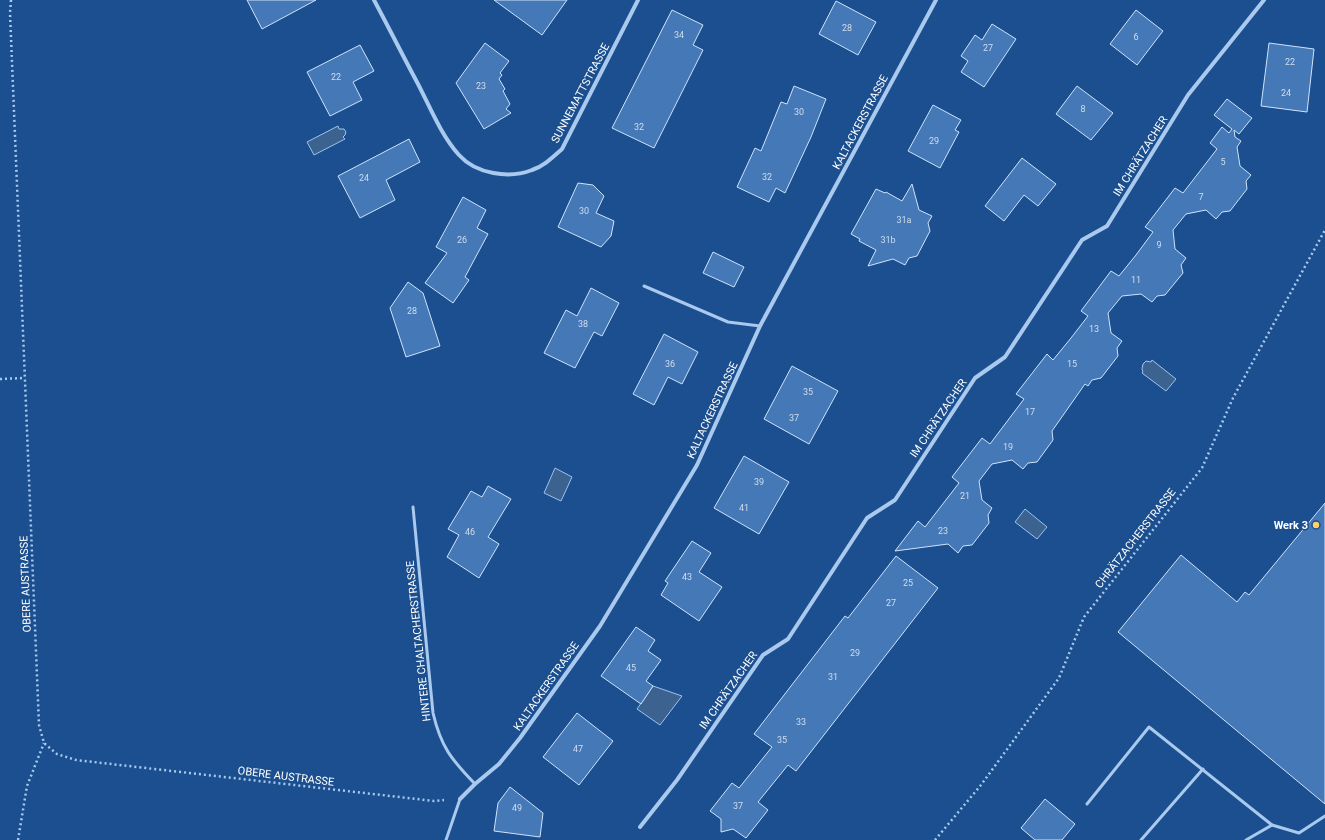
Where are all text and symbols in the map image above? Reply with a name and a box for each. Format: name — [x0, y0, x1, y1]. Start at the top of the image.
house number: 28 — [842, 23, 852, 33]
house number: 34 — [674, 30, 684, 40]
house number: 6 — [1133, 32, 1139, 42]
street label: SUNNEMATTSTRASSE — [549, 41, 612, 145]
house number: 27 — [983, 43, 993, 53]
house number: 22 — [1285, 57, 1295, 67]
house number: 22 — [331, 72, 341, 82]
street label: KALTACKERSTRASSE — [830, 73, 891, 172]
house number: 23 — [476, 81, 486, 91]
house number: 24 — [1281, 88, 1291, 98]
house number: 8 — [1080, 104, 1086, 114]
house number: 30 — [794, 107, 804, 117]
street label: IM CHRÄTZACHER — [1111, 114, 1170, 199]
house number: 32 — [634, 122, 644, 132]
house number: 29 — [929, 136, 939, 146]
house number: 5 — [1220, 157, 1226, 167]
house number: 32 — [762, 172, 772, 182]
house number: 24 — [359, 173, 369, 183]
house number: 7 — [1198, 192, 1204, 202]
house number: 30 — [579, 206, 589, 216]
house number: 31a — [896, 215, 912, 225]
house number: 26 — [457, 235, 467, 245]
house number: 31b — [880, 235, 896, 245]
house number: 9 — [1156, 240, 1162, 250]
house number: 11 — [1131, 275, 1141, 285]
house number: 28 — [407, 306, 417, 316]
house number: 38 — [578, 319, 588, 329]
house number: 13 — [1089, 324, 1099, 334]
house number: 36 — [665, 359, 675, 369]
house number: 15 — [1067, 359, 1077, 369]
street label: KALTACKERSTRASSE — [684, 360, 741, 461]
street label: IM CHRÄTZACHER — [907, 376, 970, 460]
house number: 35 — [803, 387, 813, 397]
house number: 17 — [1025, 407, 1035, 417]
house number: 37 — [789, 413, 799, 423]
house number: 19 — [1003, 442, 1013, 452]
house number: 39 — [754, 477, 764, 487]
street label: CHRÄTZACHERSTRASSE — [1092, 486, 1178, 591]
house number: 21 — [960, 491, 970, 501]
house number: 41 — [739, 503, 749, 513]
place label: Werk 3 — [1274, 519, 1308, 532]
marker: Werk 3 — [1311, 520, 1321, 530]
house number: 23 — [938, 526, 948, 536]
house number: 46 — [465, 527, 475, 537]
street label: OBERE AUSTRASSE — [17, 535, 34, 633]
street label: HINTERE CHALTACHERSTRASSE — [404, 560, 433, 722]
house number: 43 — [682, 572, 692, 582]
house number: 25 — [903, 578, 913, 588]
house number: 27 — [886, 598, 896, 608]
street label: KALTACKERSTRASSE — [511, 639, 582, 733]
house number: 29 — [850, 648, 860, 658]
street label: IM CHRÄTZACHER — [697, 649, 760, 732]
house number: 45 — [626, 663, 636, 673]
house number: 31 — [828, 672, 838, 682]
house number: 33 — [796, 717, 806, 727]
house number: 35 — [777, 735, 787, 745]
house number: 47 — [573, 744, 583, 754]
street label: OBERE AUSTRASSE — [237, 764, 335, 789]
house number: 37 — [733, 801, 743, 811]
house number: 49 — [512, 803, 522, 813]

